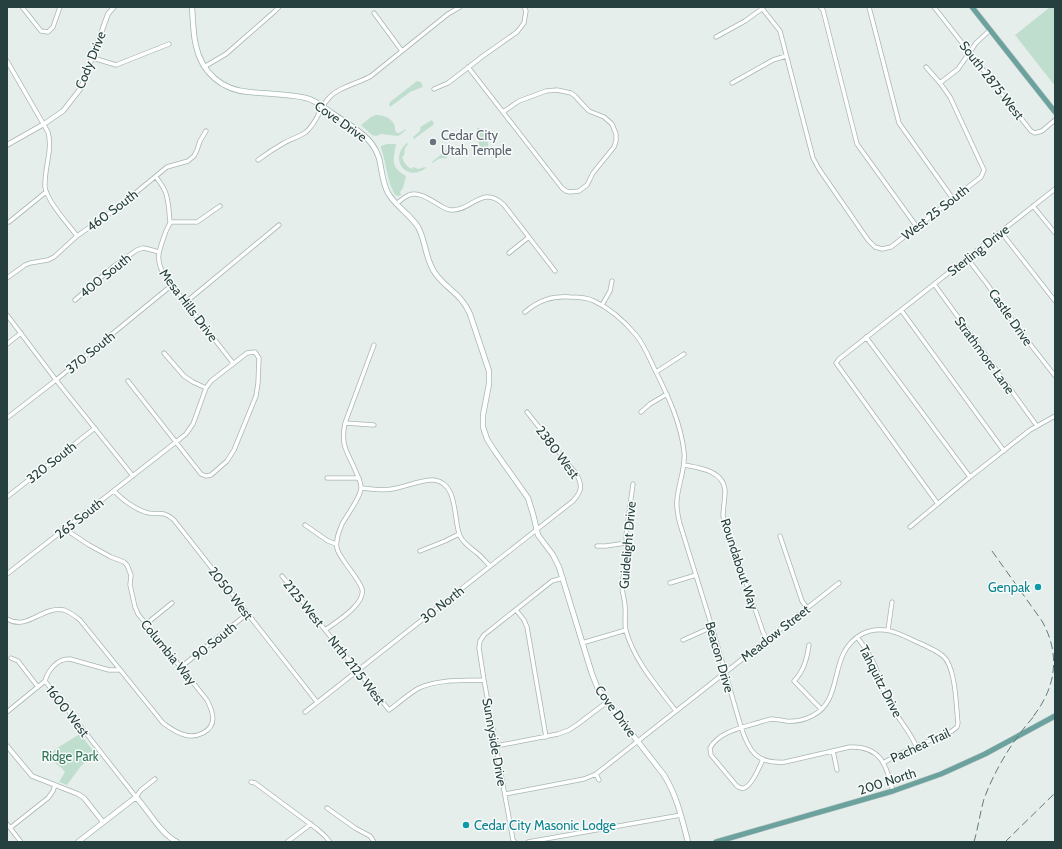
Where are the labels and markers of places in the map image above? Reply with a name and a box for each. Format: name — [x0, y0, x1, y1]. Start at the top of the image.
place label: Cedar City Utah Temple — [441, 127, 512, 158]
marker: Cedar City Utah Temple — [428, 137, 438, 147]
place label: Genpak — [988, 579, 1030, 595]
marker: Genpak — [1033, 582, 1043, 592]
place label: Cedar City Masonic Lodge — [474, 817, 616, 833]
marker: Cedar City Masonic Lodge — [461, 820, 471, 830]

